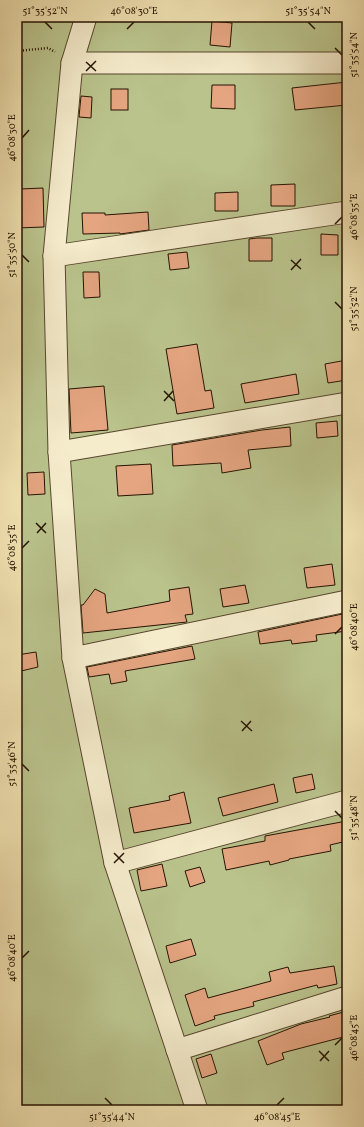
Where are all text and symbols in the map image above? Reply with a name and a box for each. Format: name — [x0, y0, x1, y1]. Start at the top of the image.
text: 51°35'52"N — [22, 4, 68, 18]
text: 46°08'30"E — [110, 4, 158, 18]
text: 51°35'54"N — [285, 4, 331, 18]
text: 51°35'54"N — [347, 32, 361, 78]
text: 46°08'30"E — [5, 114, 19, 162]
text: 46°08'35"E — [347, 194, 361, 240]
text: 51°35'50"N — [5, 232, 19, 278]
text: 51°35'52"N — [347, 286, 361, 332]
text: 46°08'35"E — [5, 525, 19, 571]
text: 46°08'40"E — [347, 603, 361, 651]
text: 51°35'46"N — [5, 741, 19, 787]
text: 51°35'48"N — [347, 795, 361, 841]
text: 46°08'40"E — [5, 934, 19, 982]
text: 46°08'45"E — [347, 1015, 361, 1061]
text: 51°35'44"N — [89, 1110, 136, 1124]
text: 46°08'45"E — [254, 1110, 300, 1124]

